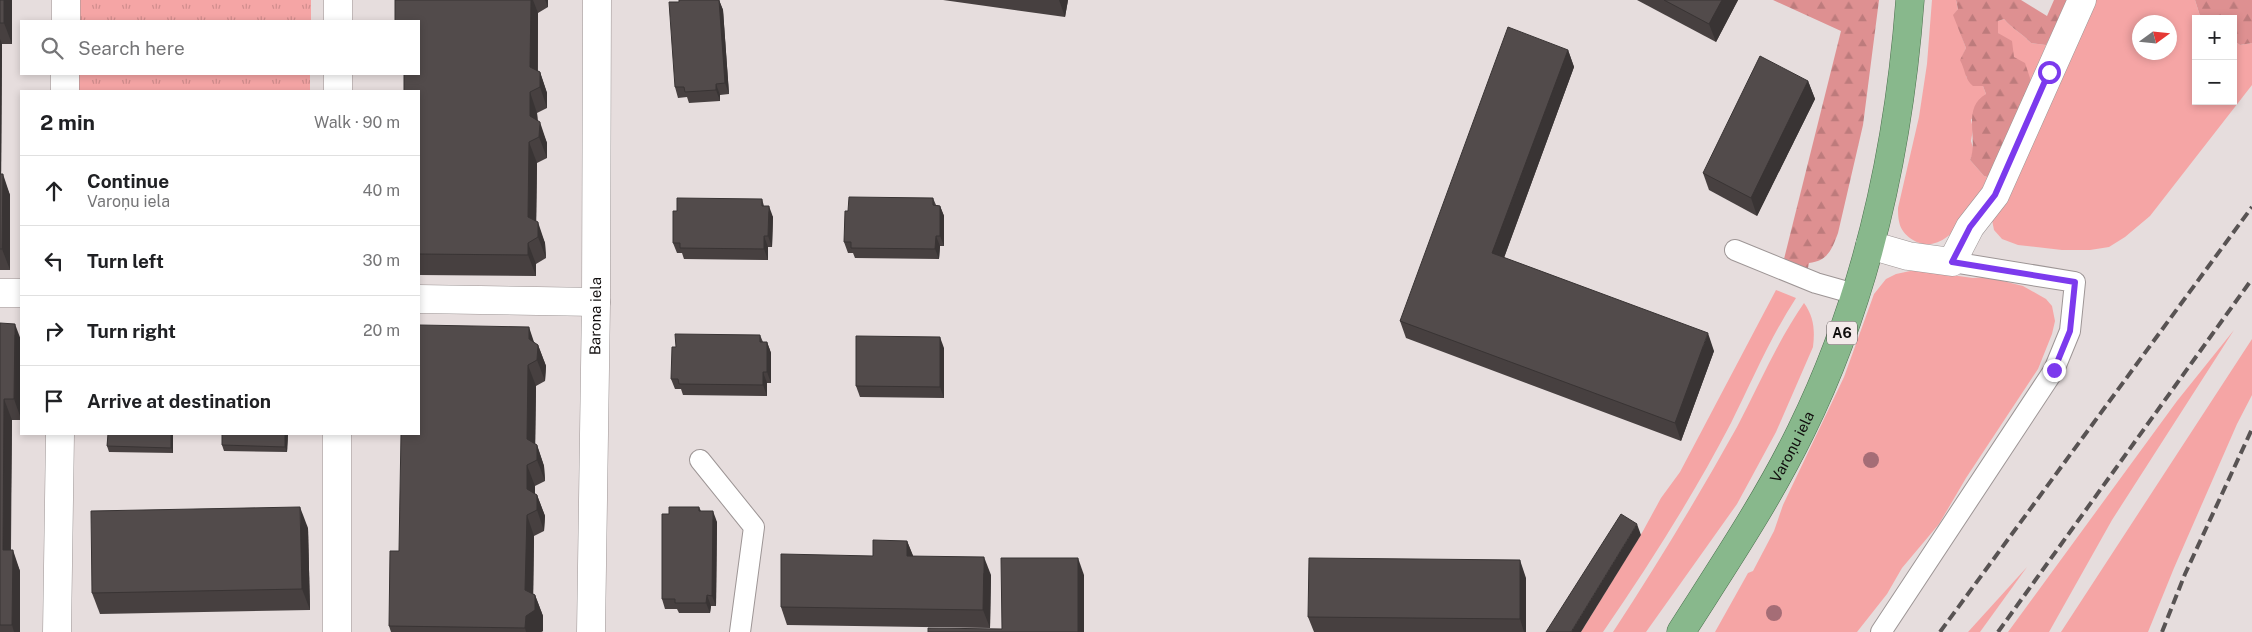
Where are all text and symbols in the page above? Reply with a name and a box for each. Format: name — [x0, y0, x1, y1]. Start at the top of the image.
north arrow — [2132, 15, 2177, 60]
map controls — [2192, 15, 2237, 105]
button: + — [2192, 15, 2237, 60]
search box — [20, 20, 420, 75]
icon: search — [38, 34, 66, 62]
text: Search here — [78, 37, 185, 59]
button: − — [2192, 60, 2237, 105]
route start — [2038, 61, 2061, 84]
text: 2 min — [40, 110, 95, 135]
text: Walk · 90 m — [314, 113, 400, 132]
text: Continue — [87, 170, 169, 192]
icon: ahead — [40, 177, 68, 205]
text: 40 m — [362, 181, 400, 200]
text: Varoņu iela — [87, 192, 170, 211]
icon: left — [40, 247, 68, 275]
text: Turn left — [87, 250, 164, 272]
text: 30 m — [363, 251, 400, 270]
street label: Barona iela — [586, 277, 604, 355]
icon: right — [40, 317, 68, 345]
text: Turn right — [87, 320, 176, 342]
text: 20 m — [363, 321, 400, 340]
road number: A6 — [1827, 322, 1857, 344]
route end — [2043, 359, 2066, 382]
icon: arrive — [40, 387, 68, 415]
text: Arrive at destination — [87, 390, 271, 412]
street label: Varoņu iela — [1767, 408, 1817, 486]

